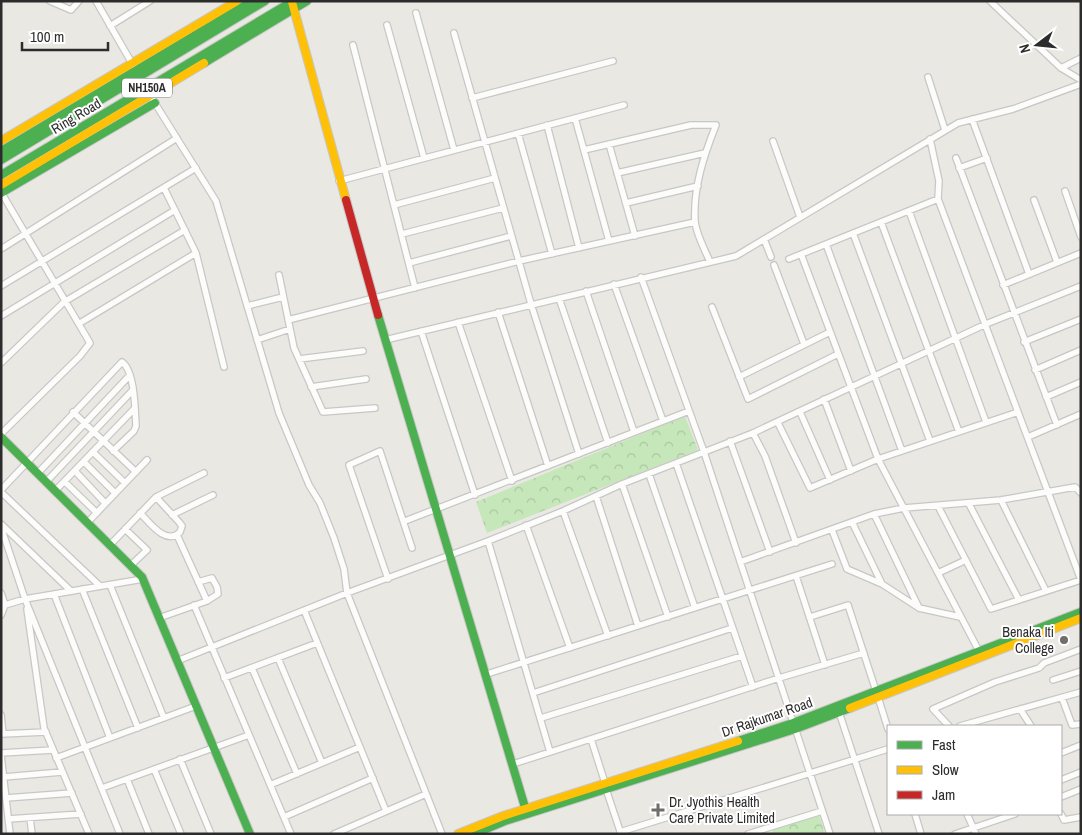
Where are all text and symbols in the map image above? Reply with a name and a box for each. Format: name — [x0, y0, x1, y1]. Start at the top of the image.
scale bar — [22, 20, 109, 52]
north arrow — [1012, 20, 1062, 70]
text: 100 m — [30, 26, 64, 47]
text: N — [1015, 42, 1034, 55]
road number: NH150A — [122, 78, 172, 98]
street label: Ring Road — [48, 94, 104, 138]
place label: Benaka Iti College — [1002, 623, 1054, 657]
marker: Benaka Iti College — [1058, 634, 1070, 646]
street label: Dr Rajkumar Road — [719, 693, 815, 741]
legend — [887, 725, 1062, 815]
text: Fast — [932, 734, 956, 755]
text: Slow — [932, 759, 959, 780]
text: Jam — [932, 784, 955, 805]
place label: Dr. Jyothis Health Care Private Limited — [669, 793, 775, 827]
marker: Dr. Jyothis Health Care Private Limited — [651, 803, 665, 817]

